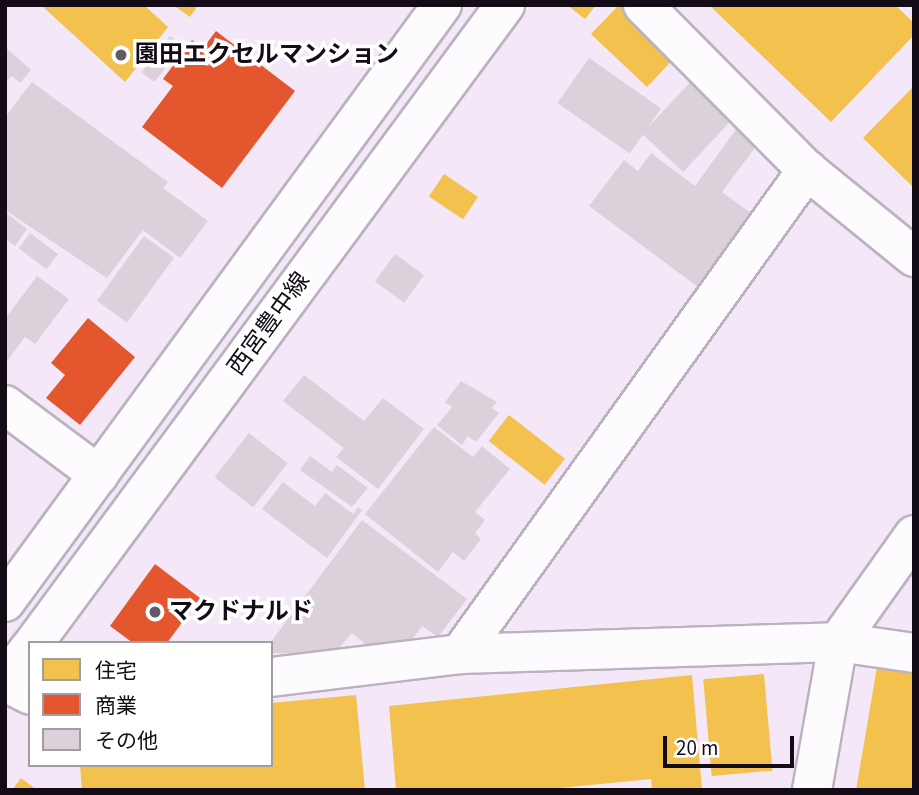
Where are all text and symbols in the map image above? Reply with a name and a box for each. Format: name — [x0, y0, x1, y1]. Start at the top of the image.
place label: 園田エクセルマンション — [135, 41, 399, 69]
marker: 園田エクセルマンション — [113, 47, 129, 63]
street label: 西宮豊中線 — [222, 267, 316, 381]
place label: マクドナルド — [169, 598, 313, 626]
marker: マクドナルド — [147, 604, 163, 620]
legend — [28, 641, 273, 767]
text: 住宅 — [95, 656, 137, 686]
text: 商業 — [95, 691, 137, 721]
scale bar — [667, 722, 798, 766]
text: その他 — [95, 726, 158, 756]
text: 20 m — [676, 733, 718, 763]

